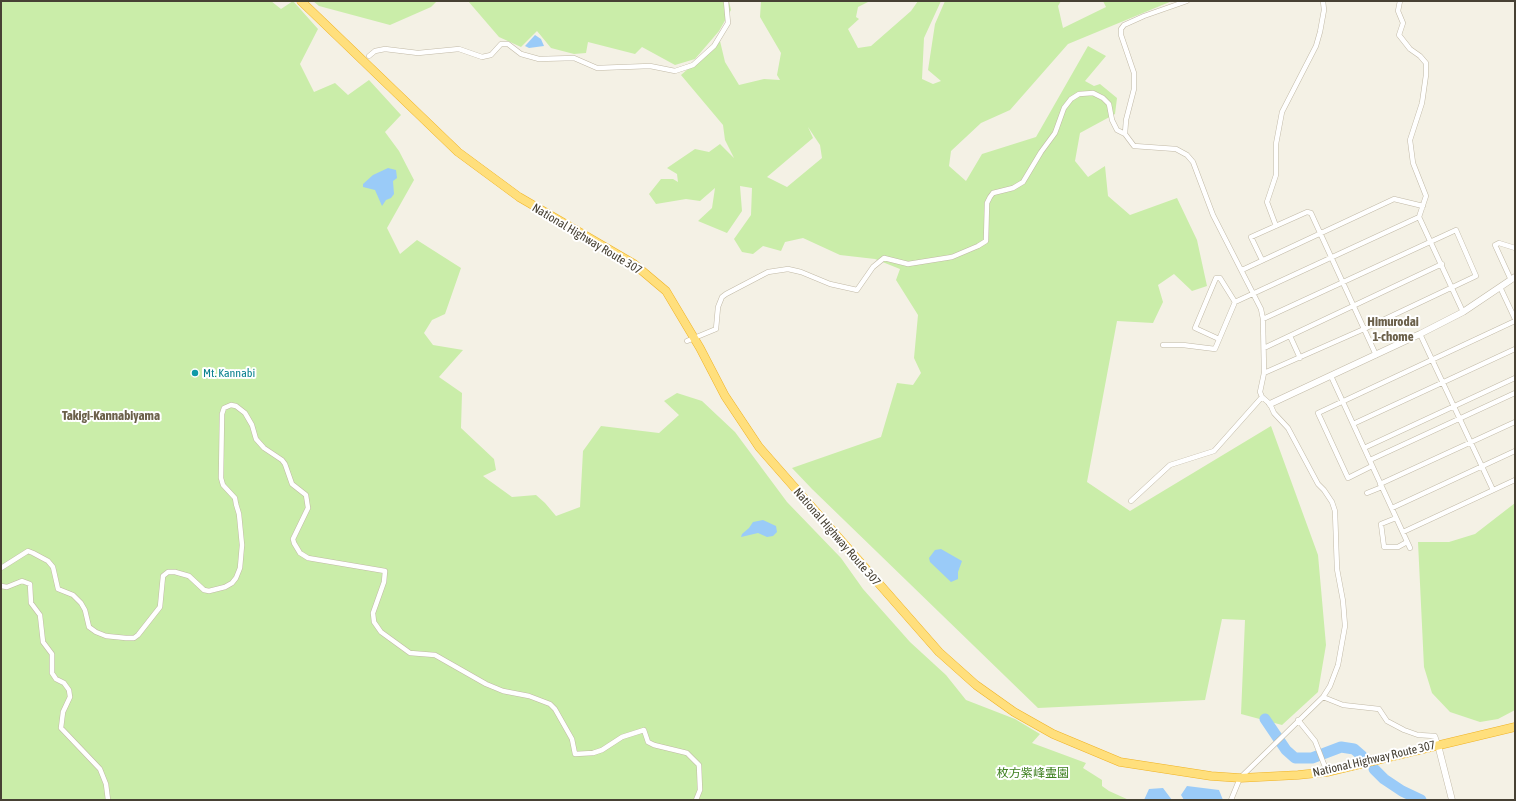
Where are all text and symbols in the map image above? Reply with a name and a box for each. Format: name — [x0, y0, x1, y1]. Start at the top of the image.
street label: National Highway Route 307 — [530, 201, 644, 277]
district label: Himurodai 1-chome — [1367, 314, 1419, 345]
place label: Mt. Kannabi — [203, 366, 255, 380]
marker: Mt. Kannabi — [190, 368, 200, 378]
district label: Takigi-Kannabiyama — [62, 408, 160, 424]
street label: National Highway Route 307 — [790, 485, 884, 589]
street label: National Highway Route 307 — [1311, 738, 1437, 780]
park label: 枚方紫峰霊園 — [997, 766, 1069, 780]

